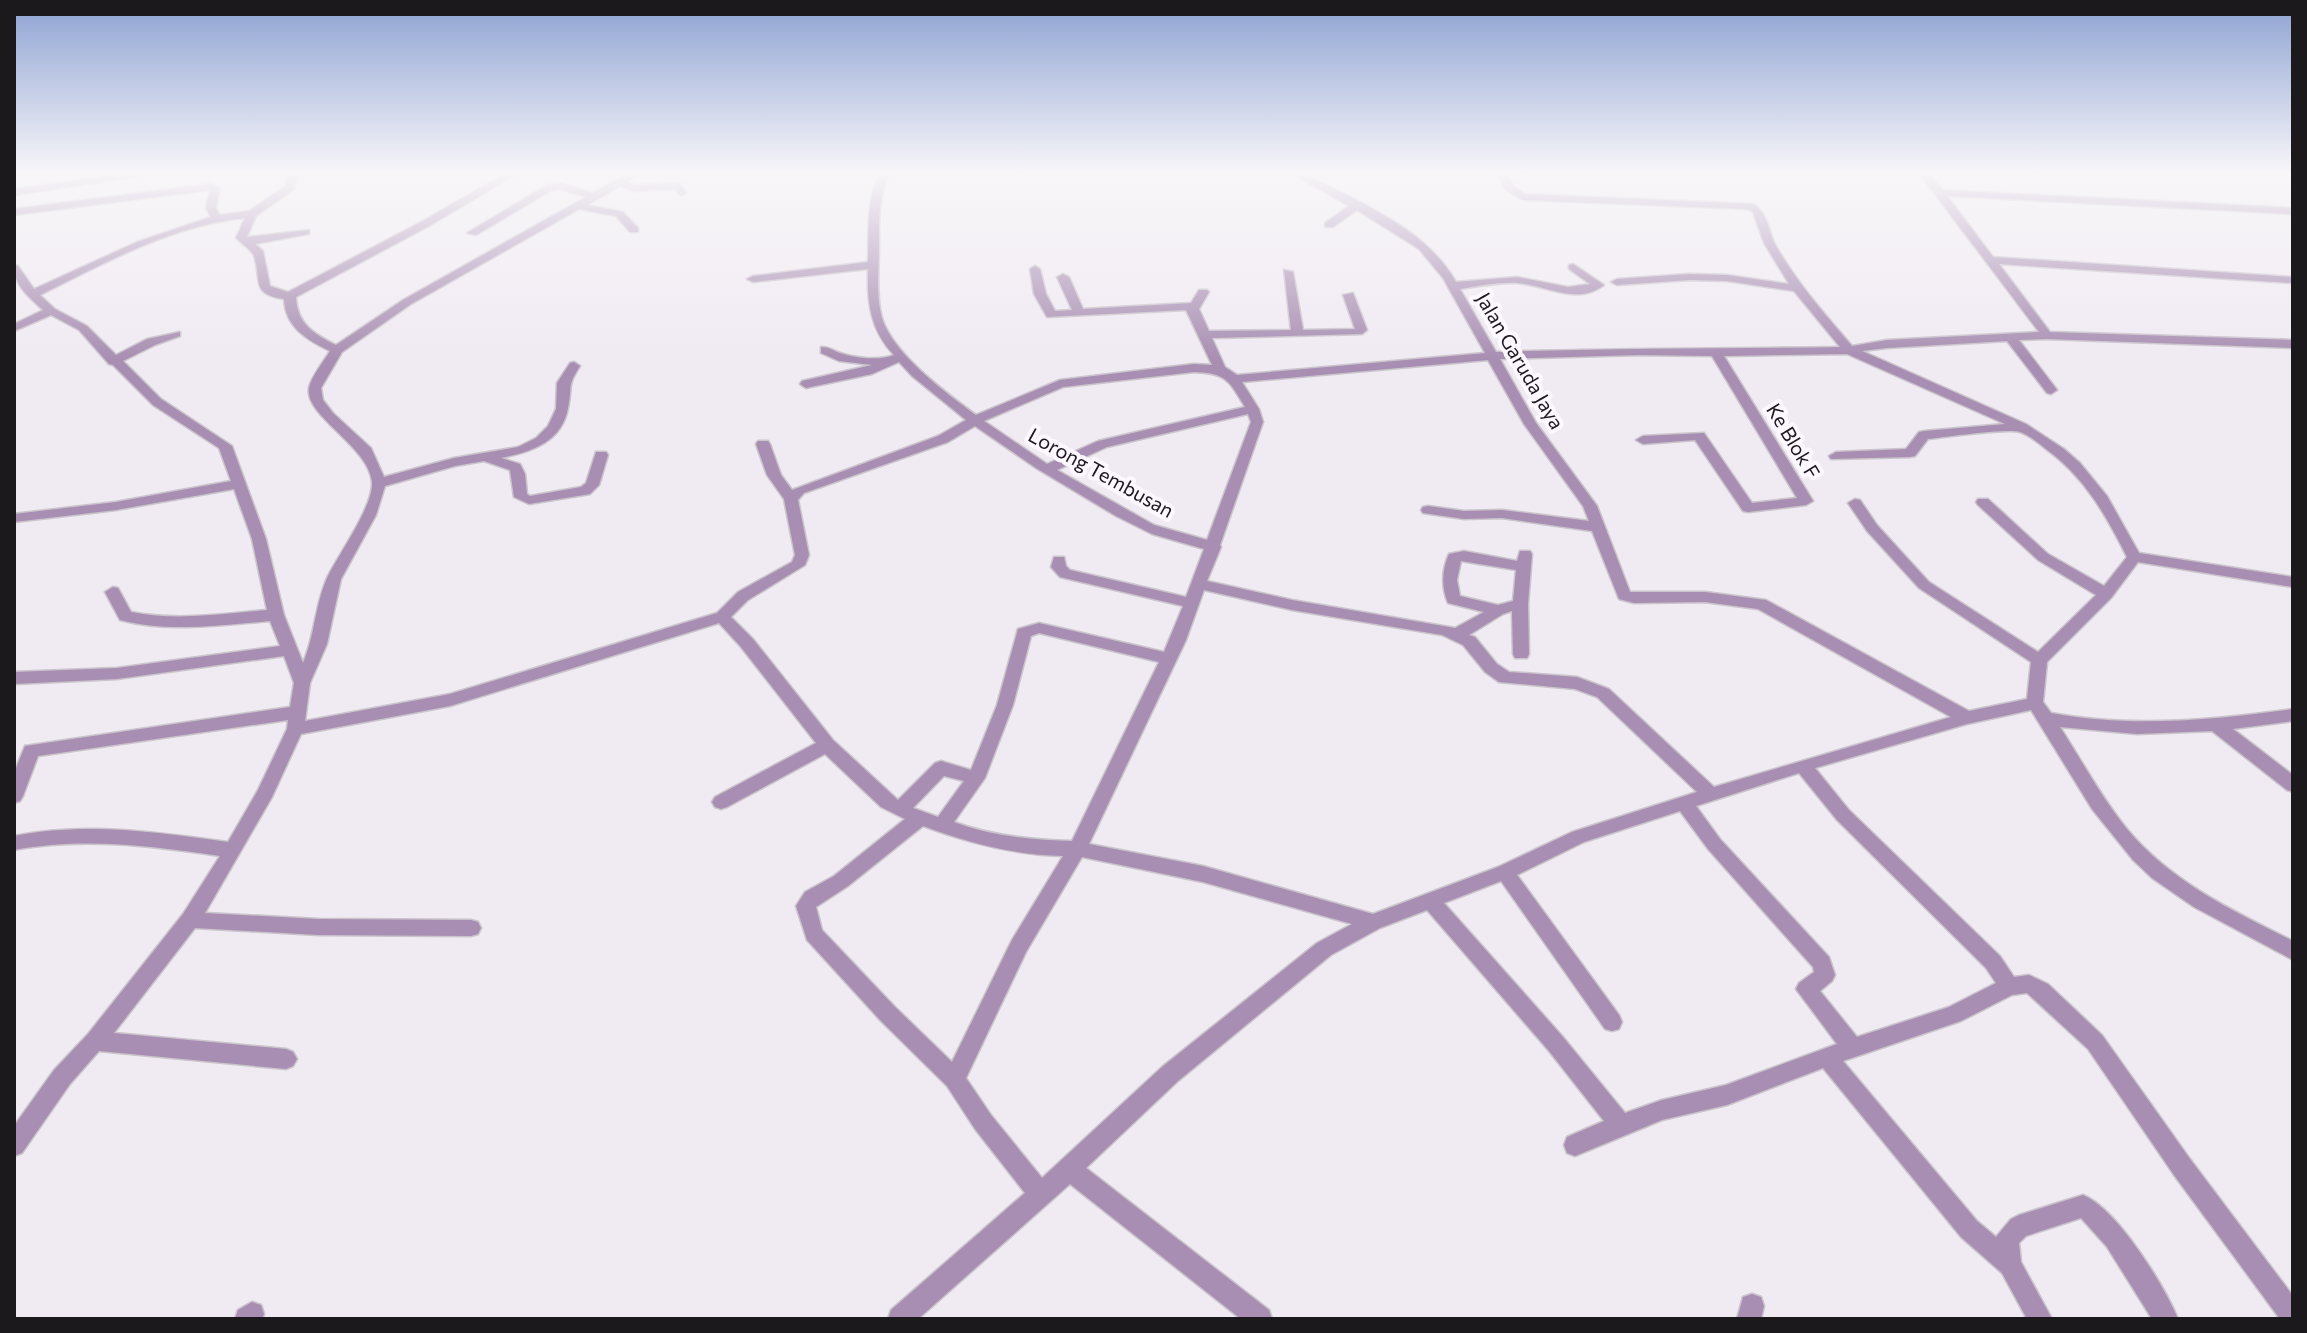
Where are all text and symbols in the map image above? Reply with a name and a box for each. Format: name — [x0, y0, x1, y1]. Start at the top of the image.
street label: Jalan Garuda Jaya — [1472, 288, 1570, 433]
street label: Ke Blok F — [1762, 399, 1826, 482]
street label: Lorong Tembusan — [1025, 422, 1178, 522]

